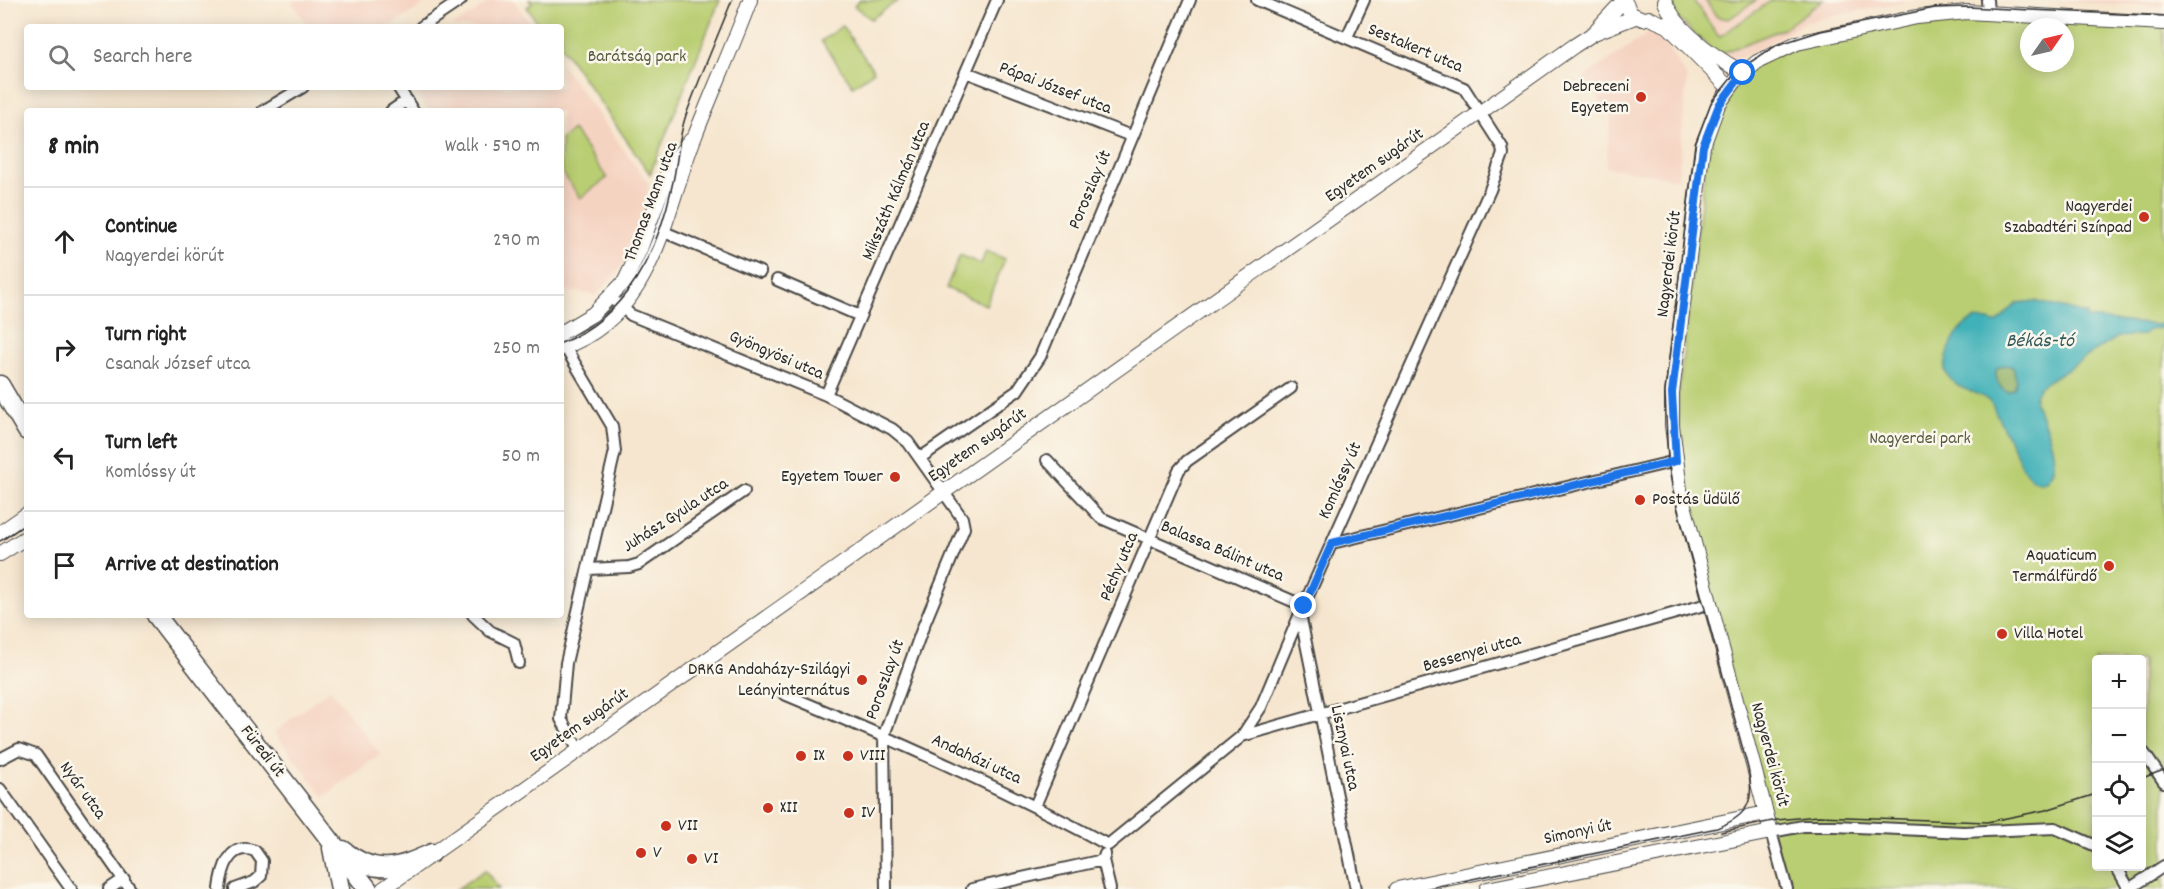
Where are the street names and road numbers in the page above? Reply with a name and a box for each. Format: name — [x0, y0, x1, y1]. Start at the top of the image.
street label: Sestakert utca — [1363, 18, 1467, 81]
street label: Pápai József utca — [995, 56, 1115, 122]
street label: Mikszáth Kálmán utca — [856, 117, 938, 264]
street label: Egyetem sugárút — [1320, 122, 1430, 209]
street label: Thomas Mann utca — [619, 138, 685, 265]
street label: Poroszlay út — [1063, 146, 1119, 233]
street label: Nagyerdei körút — [1651, 209, 1689, 319]
street label: Gyöngyösi utca — [725, 325, 828, 387]
street label: Egyetem sugárút — [923, 402, 1033, 489]
street label: Komlóssy út — [1313, 438, 1369, 524]
street label: Juhász Gyula utca — [618, 472, 734, 559]
street label: Balassa Bálint utca — [1157, 515, 1288, 589]
street label: Péchy utca — [1094, 528, 1146, 605]
street label: Bessenyei utca — [1420, 628, 1524, 680]
street label: Poroszlay út — [860, 636, 912, 724]
street label: Egyetem sugárút — [525, 682, 635, 769]
street label: Nagyerdei körút — [1743, 700, 1795, 810]
street label: Lisznyai utca — [1323, 703, 1365, 794]
street label: Füredi út — [233, 720, 291, 784]
street label: Andaházi utca — [927, 728, 1026, 792]
street label: Nyár utca — [52, 757, 112, 826]
street label: Simonyi út — [1542, 814, 1615, 852]

